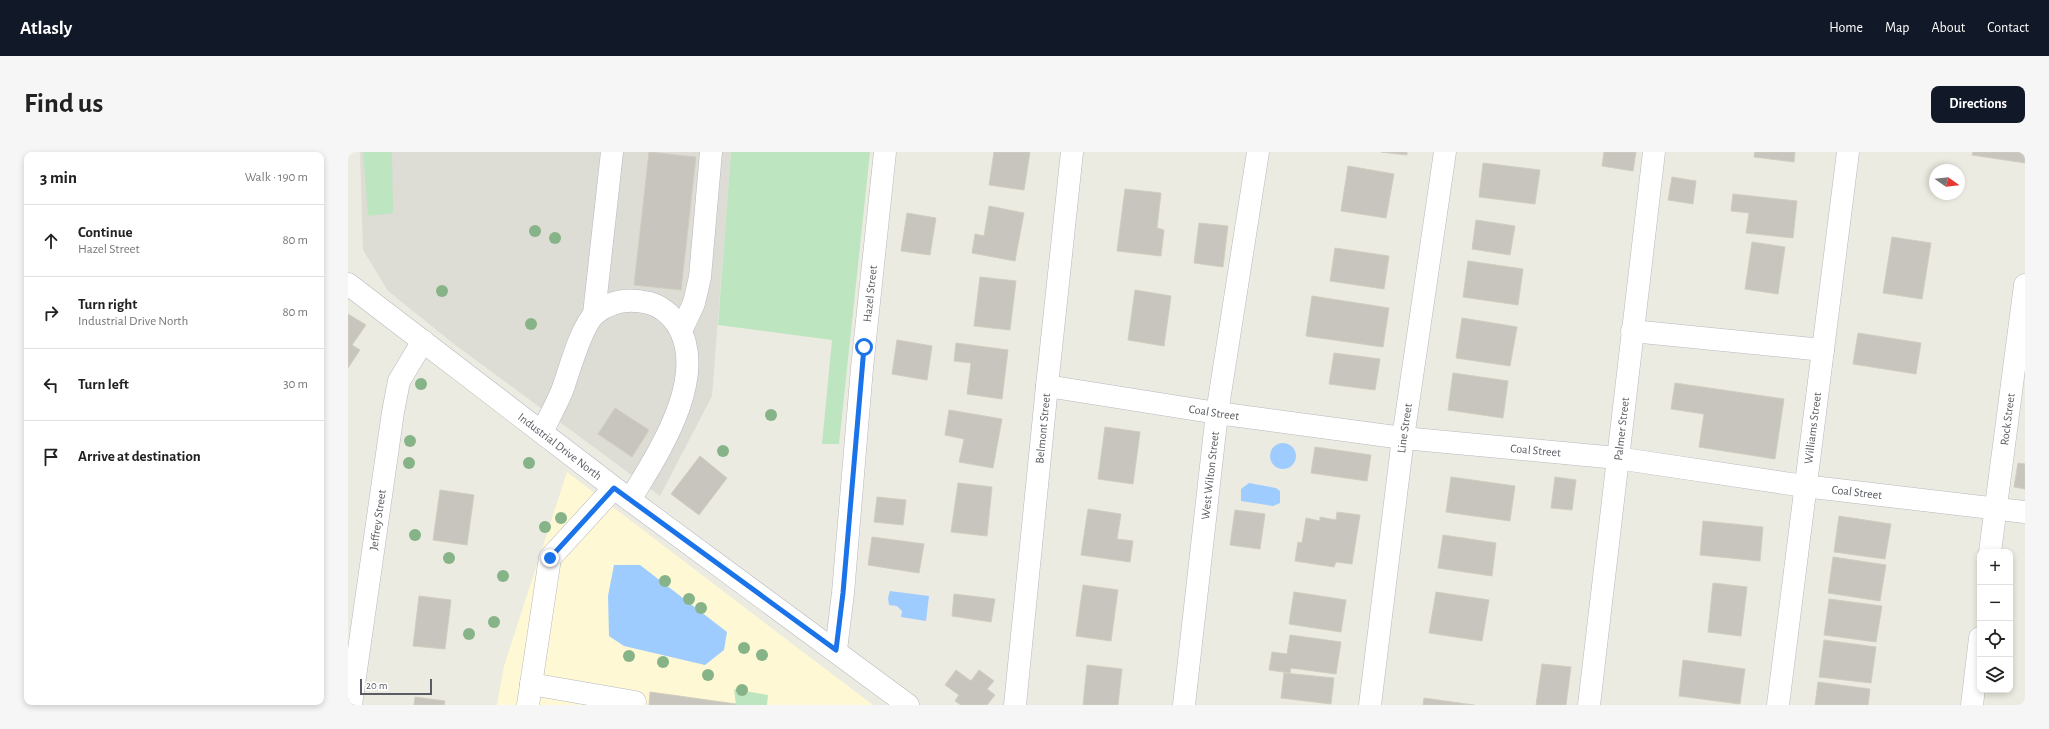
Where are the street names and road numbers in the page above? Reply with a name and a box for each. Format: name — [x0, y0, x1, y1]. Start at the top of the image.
street label: Hazel Street — [861, 264, 879, 323]
street label: Williams Street — [1802, 391, 1823, 465]
street label: Rock Street — [1998, 392, 2017, 446]
street label: Belmont Street — [1033, 393, 1052, 464]
street label: Palmer Street — [1612, 396, 1631, 461]
street label: Line Street — [1395, 402, 1414, 454]
street label: Coal Street — [1188, 403, 1240, 422]
street label: Industrial Drive North — [516, 411, 604, 482]
street label: West Wilton Street — [1199, 431, 1221, 520]
street label: Coal Street — [1510, 442, 1562, 459]
street label: Coal Street — [1831, 483, 1883, 501]
street label: Jeffrey Street — [367, 489, 388, 551]

